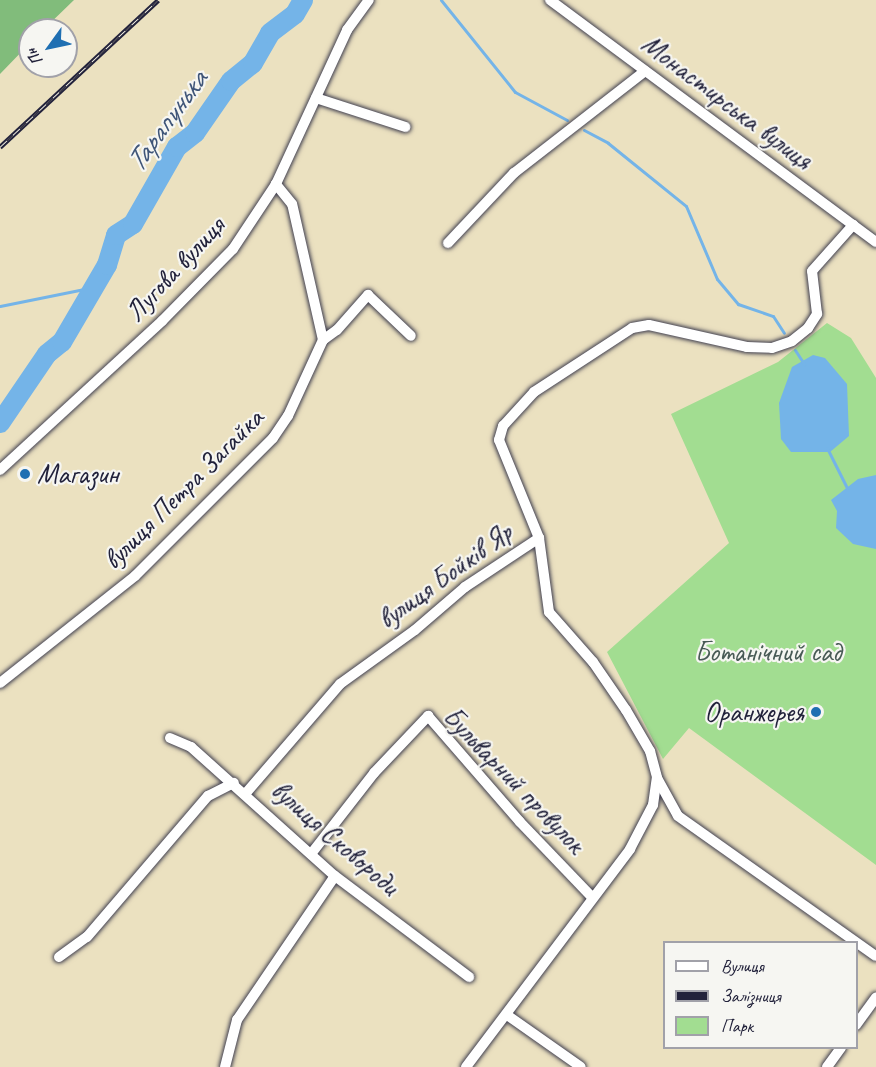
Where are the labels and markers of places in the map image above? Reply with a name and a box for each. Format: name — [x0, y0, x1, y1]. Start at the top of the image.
place label: Магазин — [37, 457, 119, 491]
marker: Магазин — [18, 467, 32, 481]
place label: Оранжерея — [704, 695, 804, 729]
marker: Оранжерея — [809, 705, 823, 719]

